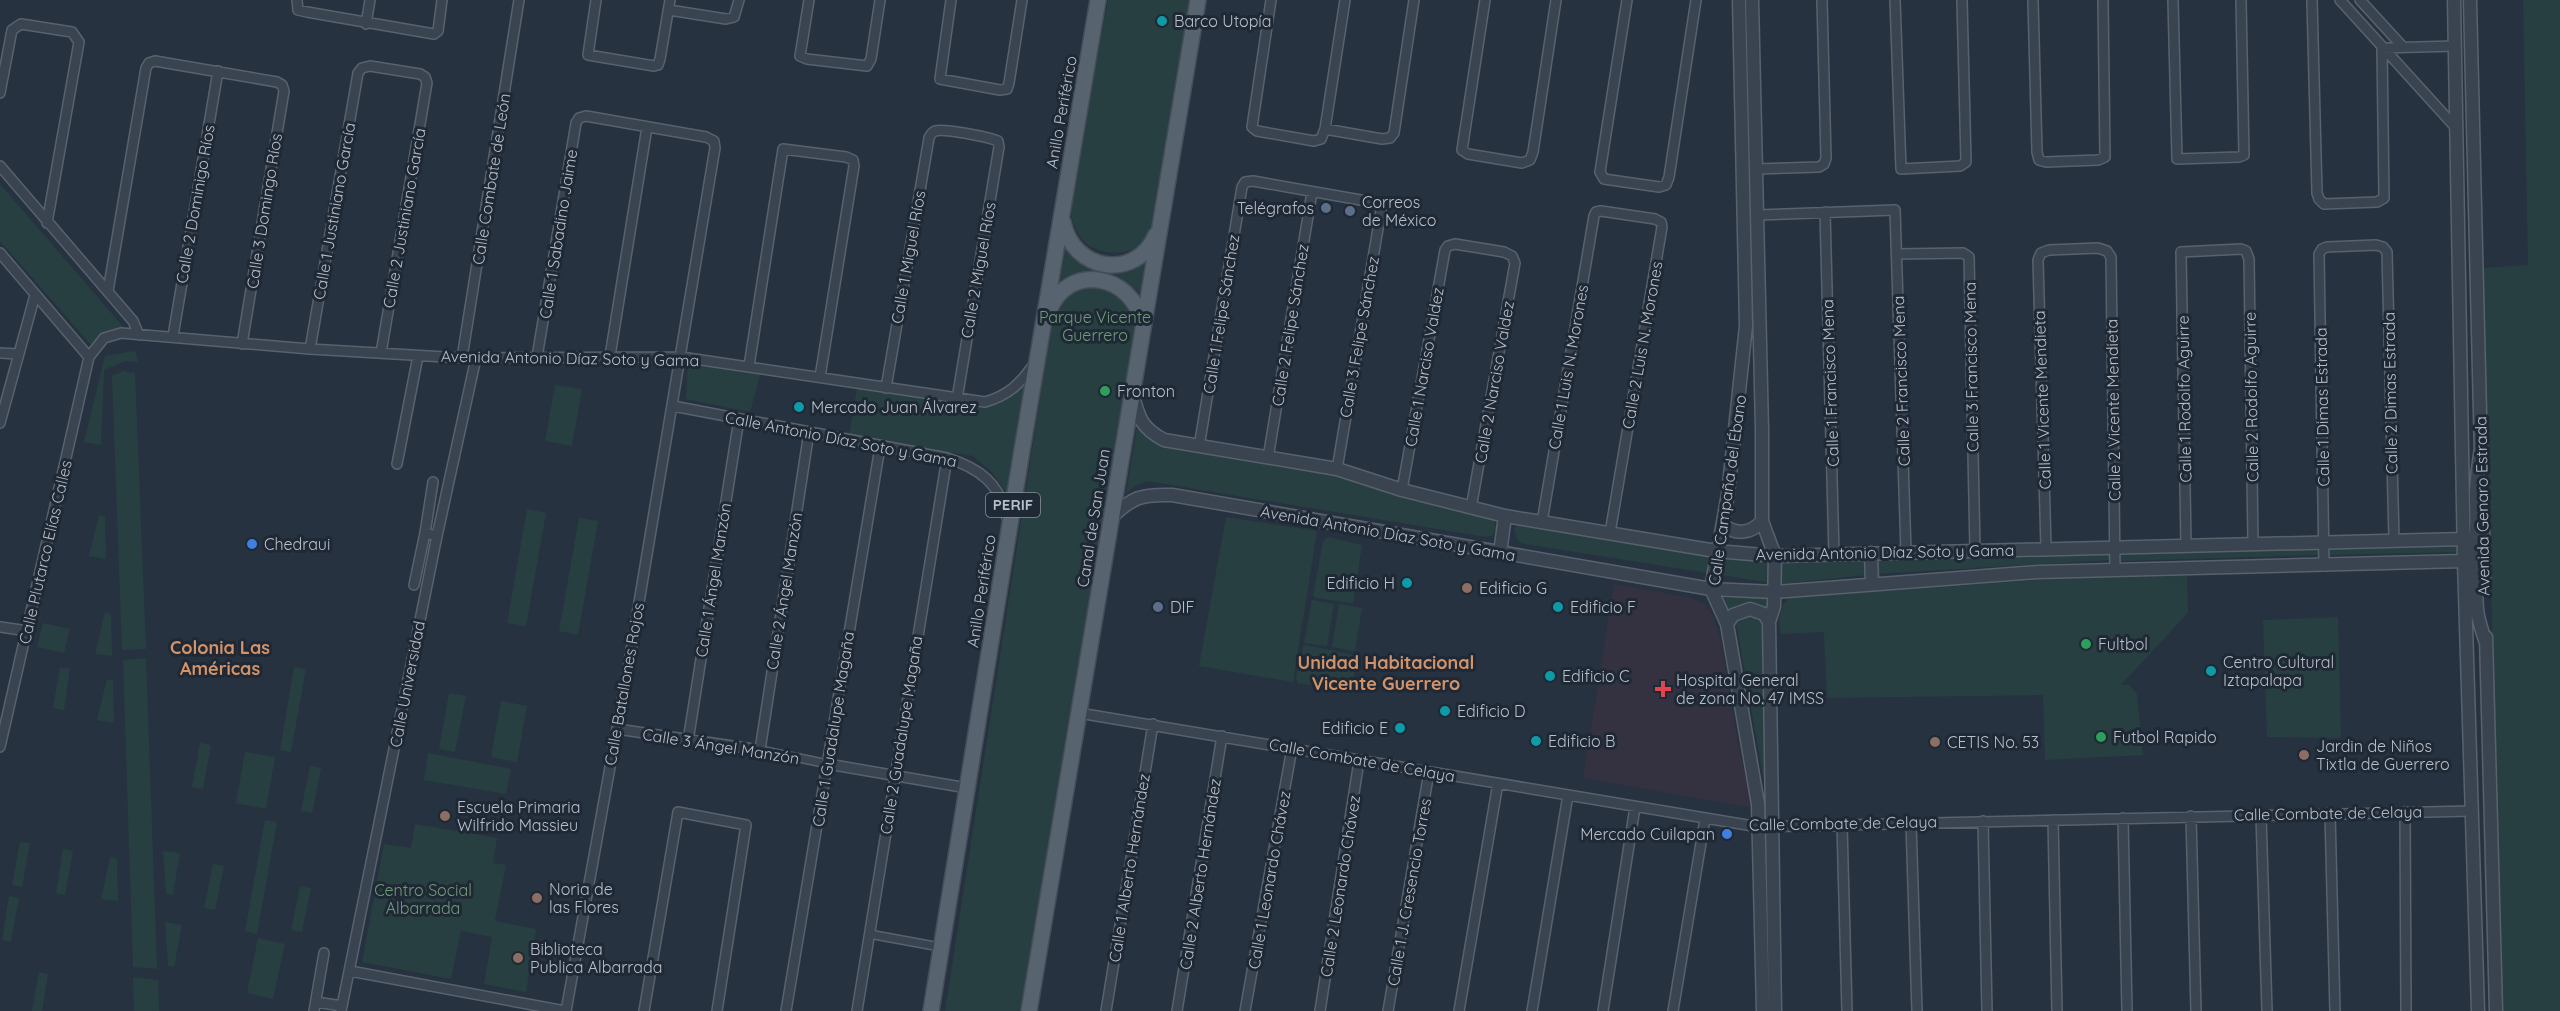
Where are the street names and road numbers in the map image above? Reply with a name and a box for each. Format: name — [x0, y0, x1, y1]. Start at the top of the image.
street label: Anillo Periférico — [1041, 54, 1081, 170]
street label: Calle Combate de León — [468, 92, 514, 266]
street label: Calle 1 Justiniano García — [309, 121, 359, 301]
street label: Calle 2 Dominigo Ríos — [171, 123, 219, 285]
street label: Calle 2 Justiniano García — [378, 126, 430, 310]
street label: Calle 3 Domingo Ríos — [242, 132, 286, 290]
street label: Calle 1 Sabadino Jaime — [535, 148, 581, 320]
street label: Calle 1 Miguel Ríos — [886, 189, 930, 325]
street label: Calle 2 Miguel Ríos — [956, 200, 1000, 340]
street label: Calle 1 Felipe Sánchez — [1199, 233, 1243, 395]
street label: Calle 2 Felipe Sánchez — [1267, 242, 1313, 408]
street label: Calle 3 Felipe Sánchez — [1335, 255, 1383, 419]
street label: Calle 2 Luis N. Morones — [1617, 260, 1667, 430]
street label: Calle 3 Francisco Mena — [1960, 282, 1982, 452]
street label: Calle 1 Luis N. Morones — [1544, 283, 1592, 451]
street label: Calle 1 Narciso Valdez — [1400, 286, 1448, 448]
street label: Calle 2 Francisco Mena — [1888, 295, 1914, 467]
street label: Calle 2 Narciso Valdez — [1470, 299, 1518, 465]
street label: Calle 1 Francisco Mena — [1817, 299, 1843, 467]
street label: Calle 1 Vicente Mendieta — [2029, 310, 2055, 490]
street label: Calle 2 Rodolfo Aguirre — [2240, 312, 2262, 482]
street label: Calle 2 Dimas Estrada — [2379, 312, 2401, 474]
street label: Calle 1 Rodolfo Aguirre — [2173, 315, 2195, 483]
street label: Calle 2 Vicente Mendieta — [2101, 319, 2125, 501]
street label: Calle 1 Dimas Estrada — [2311, 327, 2333, 487]
street label: Avenida Antonio Díaz Soto y Gama — [441, 346, 699, 370]
street label: Calle Campaña del Ébano — [1704, 393, 1750, 587]
street label: Calle Antonio Díaz Soto y Gama — [723, 407, 959, 471]
street label: Avenida Genaro Estrada — [2470, 416, 2494, 596]
street label: Canal de San Juan — [1072, 447, 1114, 589]
street label: Calle Plutarco Elías Calles — [14, 458, 76, 646]
road number: PERIF — [986, 493, 1040, 517]
street label: Calle 1 Ángel Manzón — [691, 501, 735, 659]
street label: Avenida Antonio Díaz Soto y Gama — [1259, 501, 1517, 565]
street label: Calle 2 Ángel Manzón — [762, 511, 806, 671]
street label: Anillo Periférico — [962, 533, 1000, 649]
street label: Avenida Antonio Díaz Soto y Gama — [1756, 540, 2014, 564]
street label: Calle Batallones Rojos — [600, 601, 648, 767]
street label: Calle Universidad — [385, 619, 429, 749]
street label: Calle 1 Guadalupe Magaña — [808, 630, 858, 828]
street label: Calle 2 Guadalupe Magaña — [875, 634, 927, 836]
street label: Calle 3 Ángel Manzón — [641, 724, 801, 768]
street label: Calle Combate de Celaya — [1268, 734, 1456, 786]
street label: Calle 1 Alberto Hernández — [1104, 772, 1154, 964]
street label: Calle 2 Alberto Hernández — [1175, 777, 1225, 971]
street label: Calle 1 Leonardo Chávez — [1243, 789, 1295, 971]
street label: Calle 2 Leonardo Chávez — [1316, 794, 1364, 978]
street label: Calle 1 J. Cresencio Torres — [1383, 797, 1435, 987]
street label: Calle Combate de Celaya — [2234, 801, 2422, 825]
street label: Calle Combate de Celaya — [1749, 811, 1937, 835]

